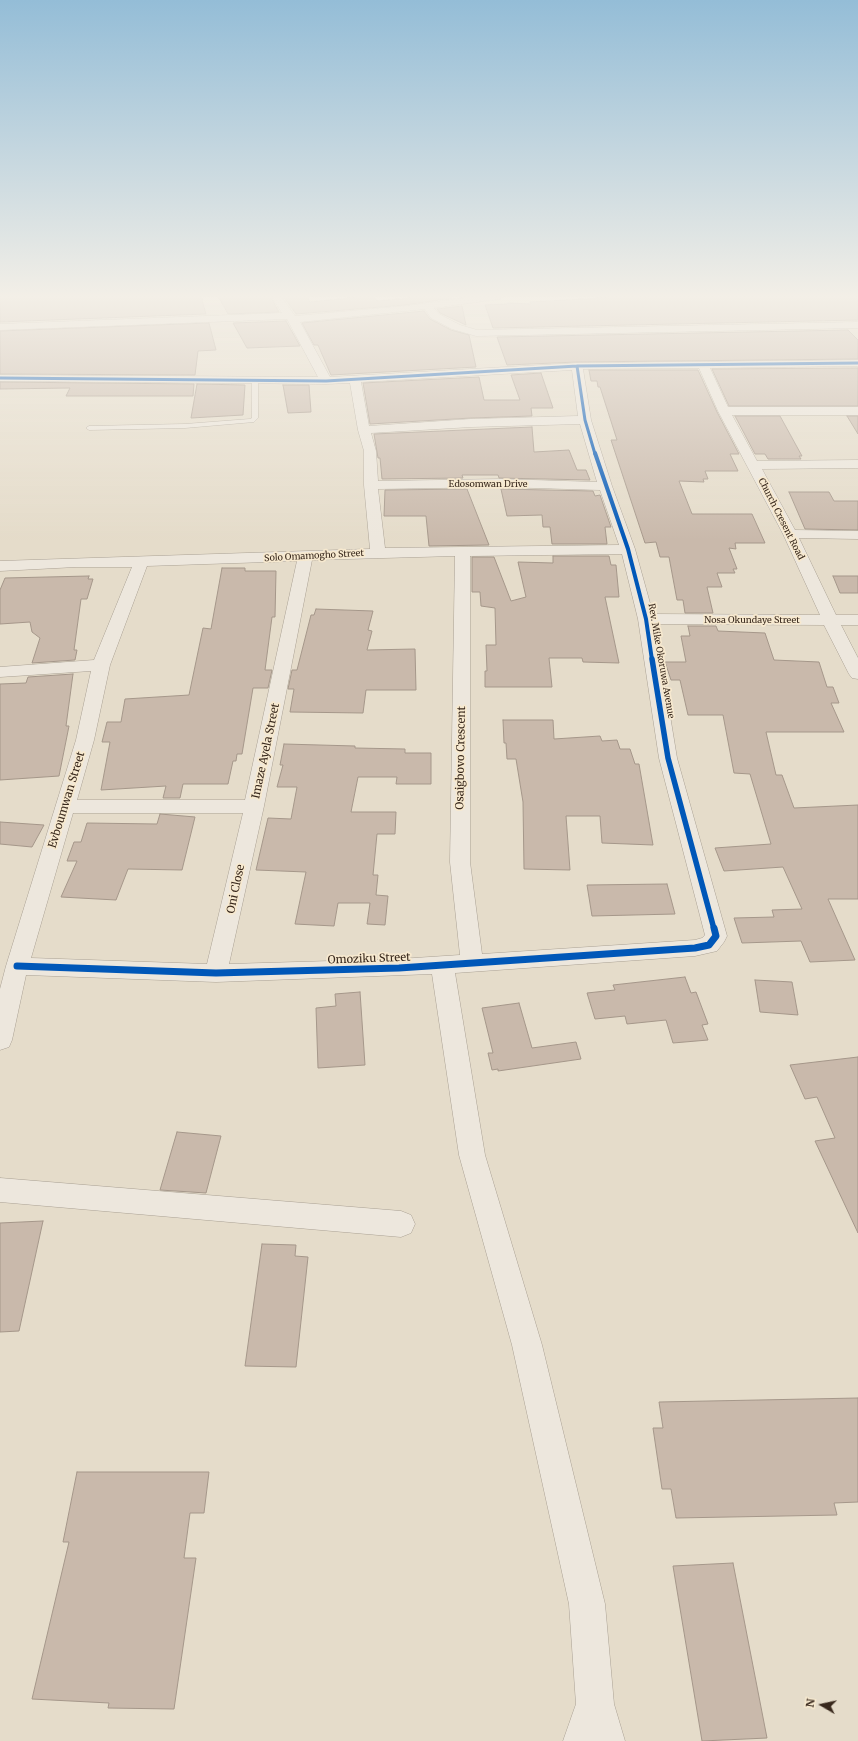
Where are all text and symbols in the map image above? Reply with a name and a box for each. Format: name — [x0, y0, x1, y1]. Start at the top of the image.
street label: Church Cresent Road — [756, 476, 806, 562]
street label: Edosomwan Drive — [449, 479, 527, 489]
street label: Solo Omamogho Street — [264, 548, 364, 564]
street label: Rev. Mike Okoruwa Avenue — [646, 603, 676, 719]
street label: Nosa Okundaye Street — [704, 615, 800, 625]
street label: Imaze Ayela Street — [249, 702, 283, 800]
street label: Osaigbovo Crescent — [453, 706, 469, 810]
street label: Evboumwan Street — [46, 750, 88, 850]
street label: Oni Close — [224, 863, 248, 915]
street label: Omoziku Street — [327, 951, 411, 967]
north arrow — [802, 1685, 842, 1725]
text: N — [803, 1698, 818, 1709]

